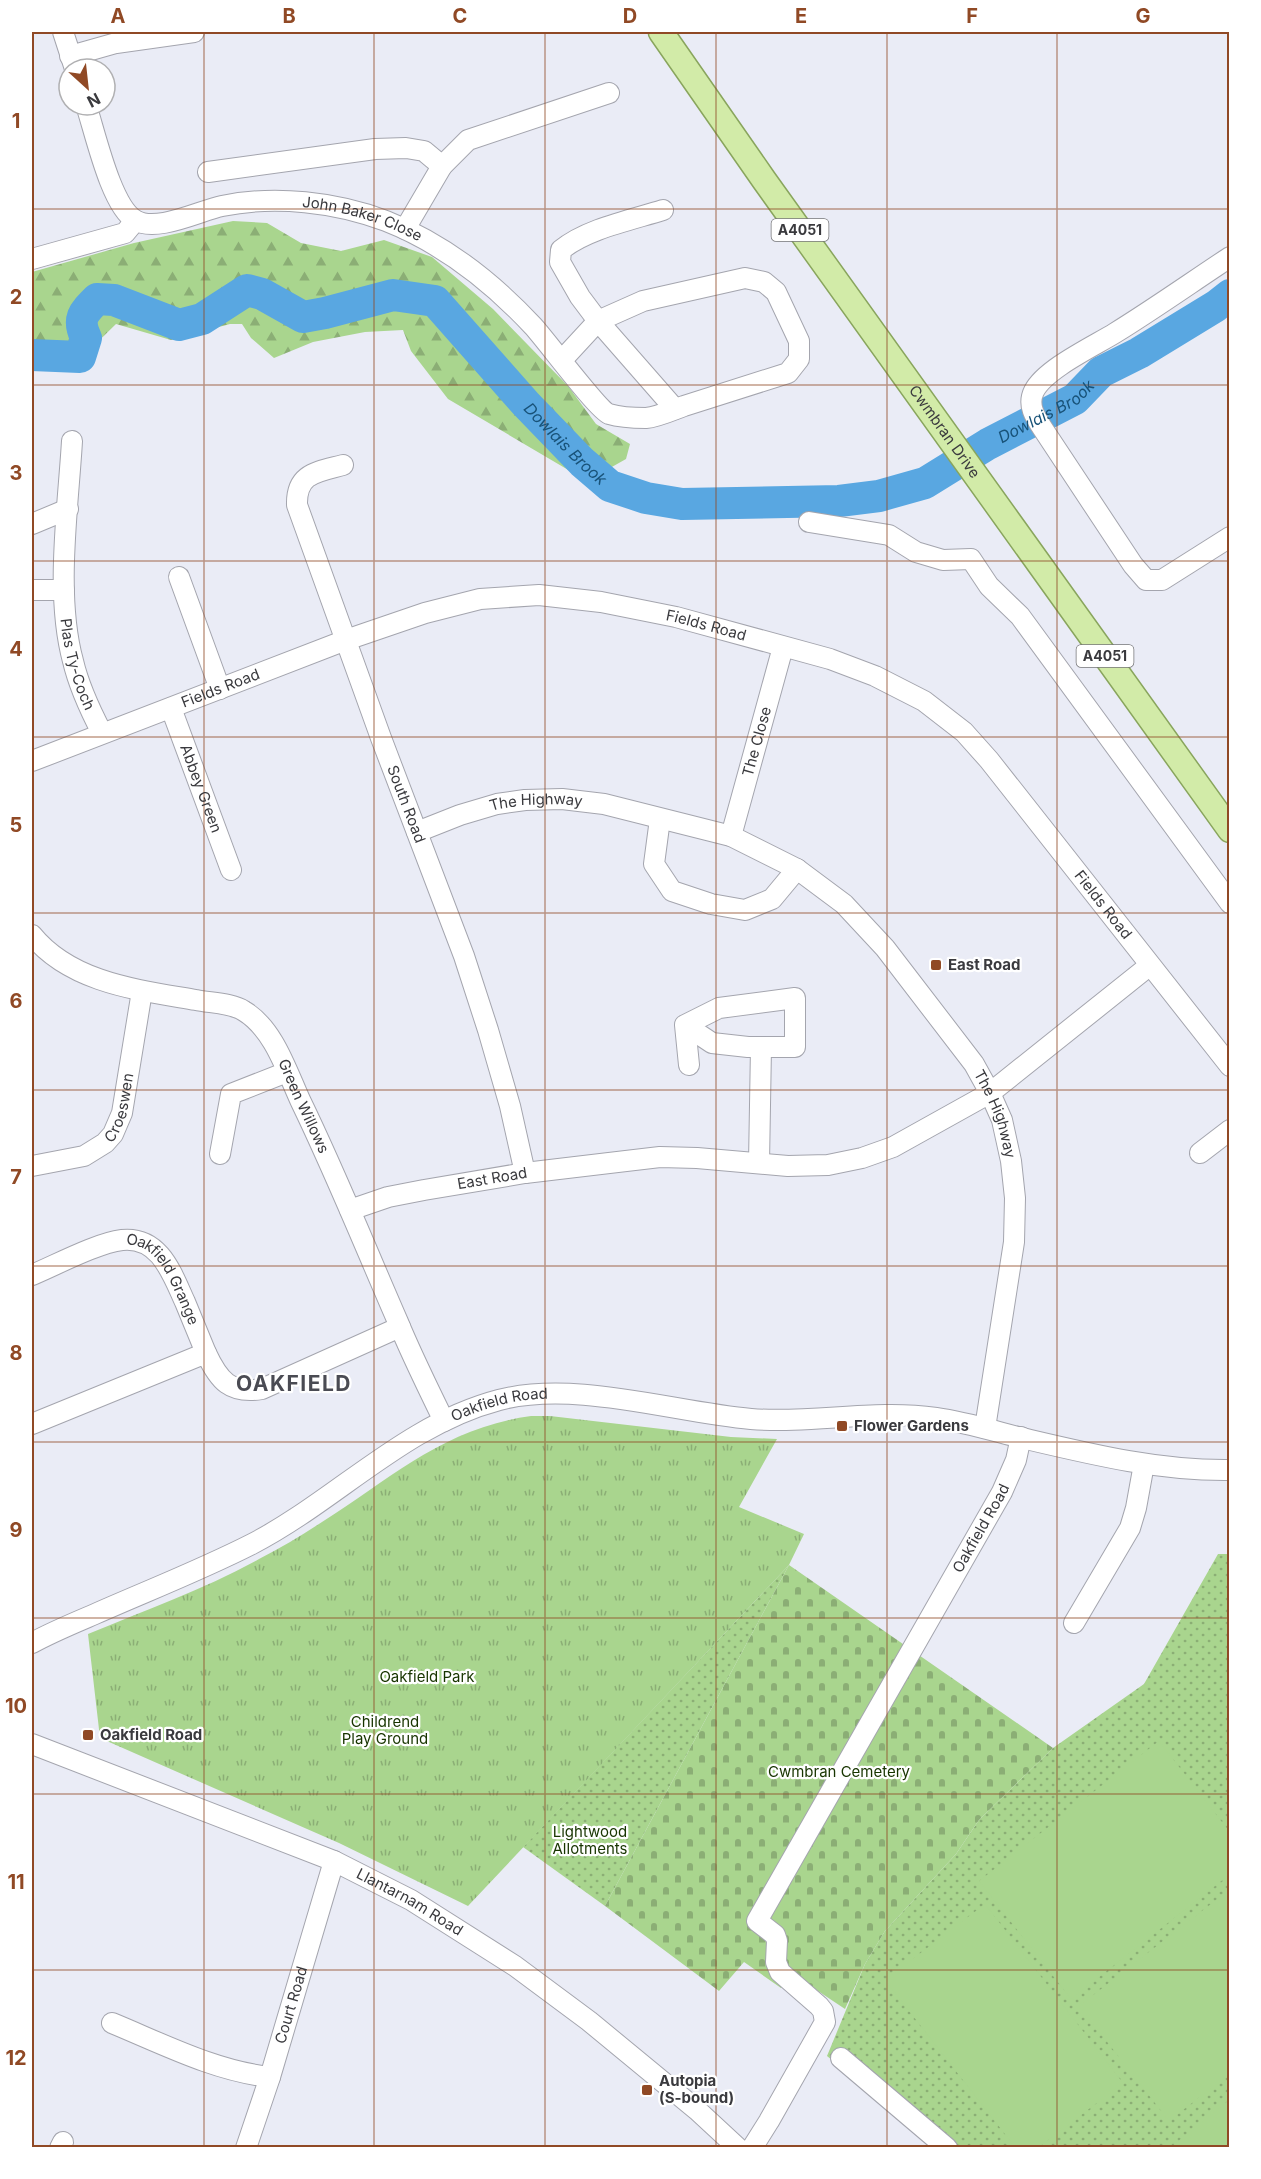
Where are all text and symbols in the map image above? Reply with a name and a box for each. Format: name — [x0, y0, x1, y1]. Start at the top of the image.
text: A — [111, 4, 126, 28]
text: B — [282, 4, 296, 28]
text: C — [453, 4, 467, 28]
text: D — [623, 4, 637, 28]
text: E — [795, 4, 807, 28]
text: F — [966, 4, 978, 28]
text: G — [1135, 4, 1151, 28]
north arrow — [57, 57, 117, 117]
text: N — [84, 89, 104, 112]
text: 1 — [12, 109, 20, 133]
street label: John Baker Close — [301, 192, 426, 245]
road number: A4051 — [772, 219, 828, 241]
text: 2 — [10, 285, 22, 309]
water label: Dowlais Brook — [994, 375, 1098, 447]
street label: Cwmbran Drive — [905, 381, 985, 482]
water label: Dowlais Brook — [520, 398, 611, 489]
text: 3 — [10, 461, 22, 485]
street label: Fields Road — [664, 605, 749, 645]
street label: Plas Ty-Coch — [57, 617, 99, 713]
text: 4 — [9, 637, 23, 661]
road number: A4051 — [1076, 645, 1134, 667]
street label: Fields Road — [178, 664, 262, 712]
street label: The Close — [738, 704, 775, 779]
street label: Abbey Green — [176, 742, 226, 835]
street label: South Road — [383, 762, 430, 845]
street label: The Highway — [487, 789, 584, 815]
text: 5 — [10, 813, 22, 837]
street label: Fields Road — [1070, 866, 1136, 943]
place label: East Road — [948, 955, 1020, 974]
marker: East Road — [929, 958, 943, 972]
text: 6 — [10, 989, 23, 1013]
street label: Green Willows — [274, 1056, 334, 1156]
street label: The Highway — [970, 1066, 1020, 1160]
street label: Croeswen — [100, 1072, 137, 1146]
street label: East Road — [456, 1163, 529, 1193]
text: 7 — [10, 1165, 22, 1189]
street label: Oakfield Grange — [126, 1229, 203, 1328]
text: 8 — [9, 1341, 23, 1365]
district label: OAKFIELD — [236, 1371, 352, 1396]
street label: Oakfield Road — [448, 1384, 548, 1425]
place label: Flower Gardens — [854, 1416, 969, 1435]
marker: Flower Gardens — [835, 1419, 849, 1433]
street label: Oakfield Road — [948, 1481, 1013, 1576]
text: 9 — [10, 1518, 23, 1542]
park label: Oakfield Park — [379, 1667, 475, 1686]
text: 10 — [5, 1694, 27, 1718]
park label: Childrend Play Ground — [342, 1712, 428, 1748]
place label: Oakfield Road — [100, 1725, 202, 1744]
marker: Oakfield Road — [81, 1728, 95, 1742]
park label: Cwmbran Cemetery — [768, 1762, 911, 1781]
park label: Lightwood Allotments — [553, 1822, 628, 1858]
street label: Llantarnam Road — [353, 1864, 467, 1940]
text: 11 — [7, 1870, 25, 1894]
street label: Court Road — [270, 1964, 311, 2046]
text: 12 — [5, 2046, 27, 2070]
place label: Autopia (S-bound) — [659, 2071, 734, 2107]
marker: Autopia (S-bound) — [640, 2083, 654, 2097]

